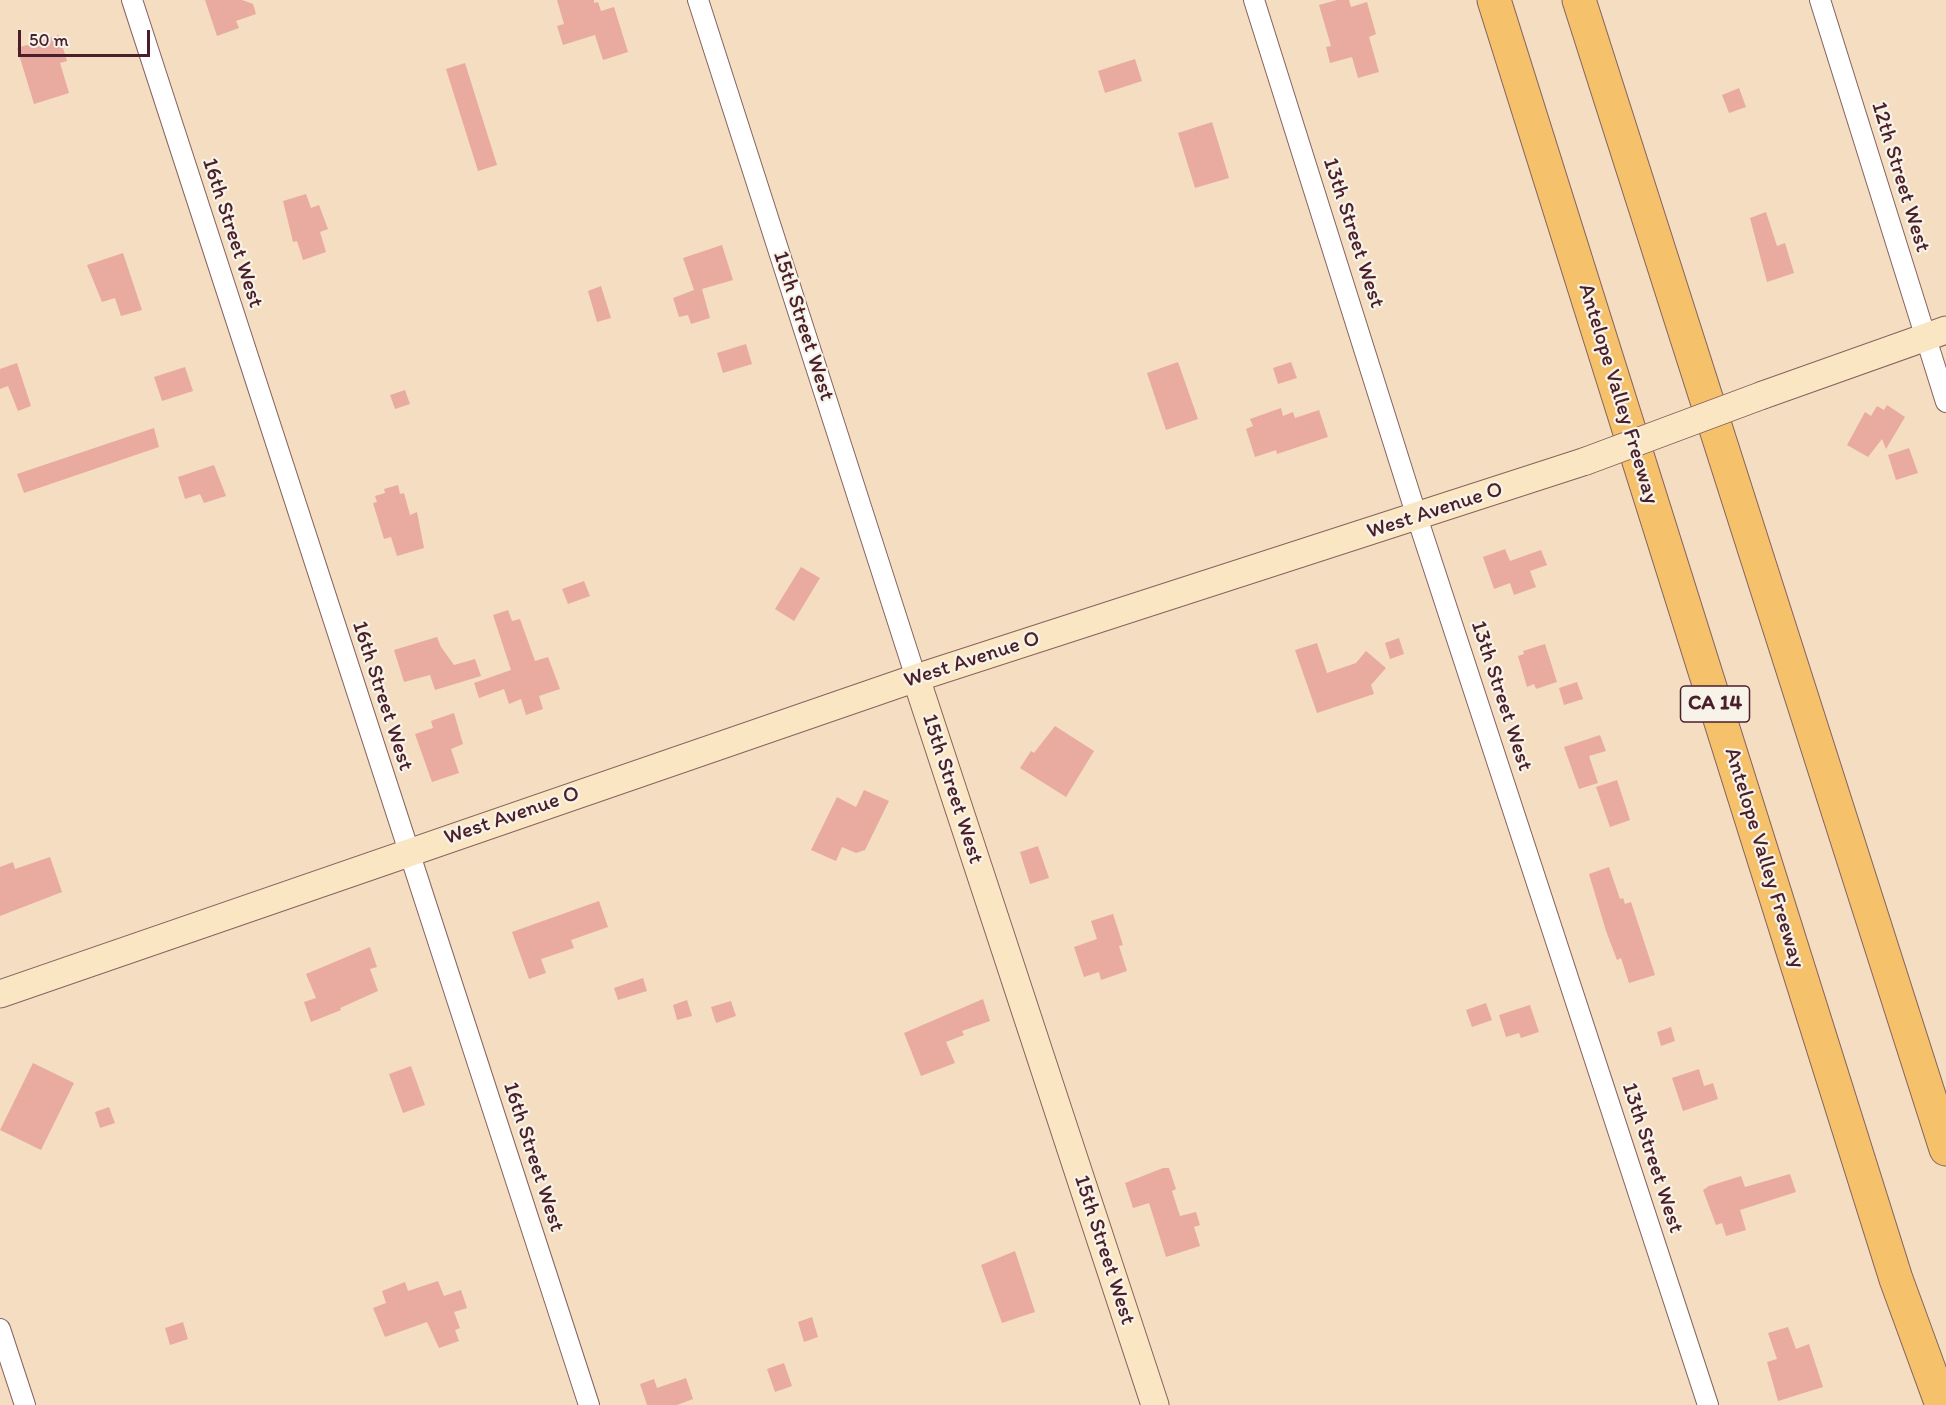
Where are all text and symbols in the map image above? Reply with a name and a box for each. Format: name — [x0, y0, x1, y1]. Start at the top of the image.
scale bar — [21, 18, 153, 56]
text: 50 m — [29, 29, 69, 51]
street label: 12th Street West — [1865, 99, 1935, 255]
street label: 16th Street West — [195, 155, 269, 311]
street label: 13th Street West — [1316, 155, 1390, 311]
street label: 15th Street West — [766, 248, 840, 404]
street label: Antelope Valley Freeway — [1572, 281, 1664, 507]
street label: West Avenue O — [1364, 477, 1506, 545]
street label: 16th Street West — [345, 618, 419, 774]
street label: 13th Street West — [1464, 618, 1538, 774]
street label: West Avenue O — [901, 626, 1043, 694]
road number: CA 14 — [1680, 686, 1750, 722]
street label: 15th Street West — [915, 711, 989, 867]
street label: Antelope Valley Freeway — [1718, 745, 1810, 971]
street label: West Avenue O — [441, 781, 583, 851]
street label: 16th Street West — [496, 1079, 570, 1235]
street label: 13th Street West — [1615, 1080, 1689, 1236]
street label: 15th Street West — [1067, 1172, 1141, 1328]

